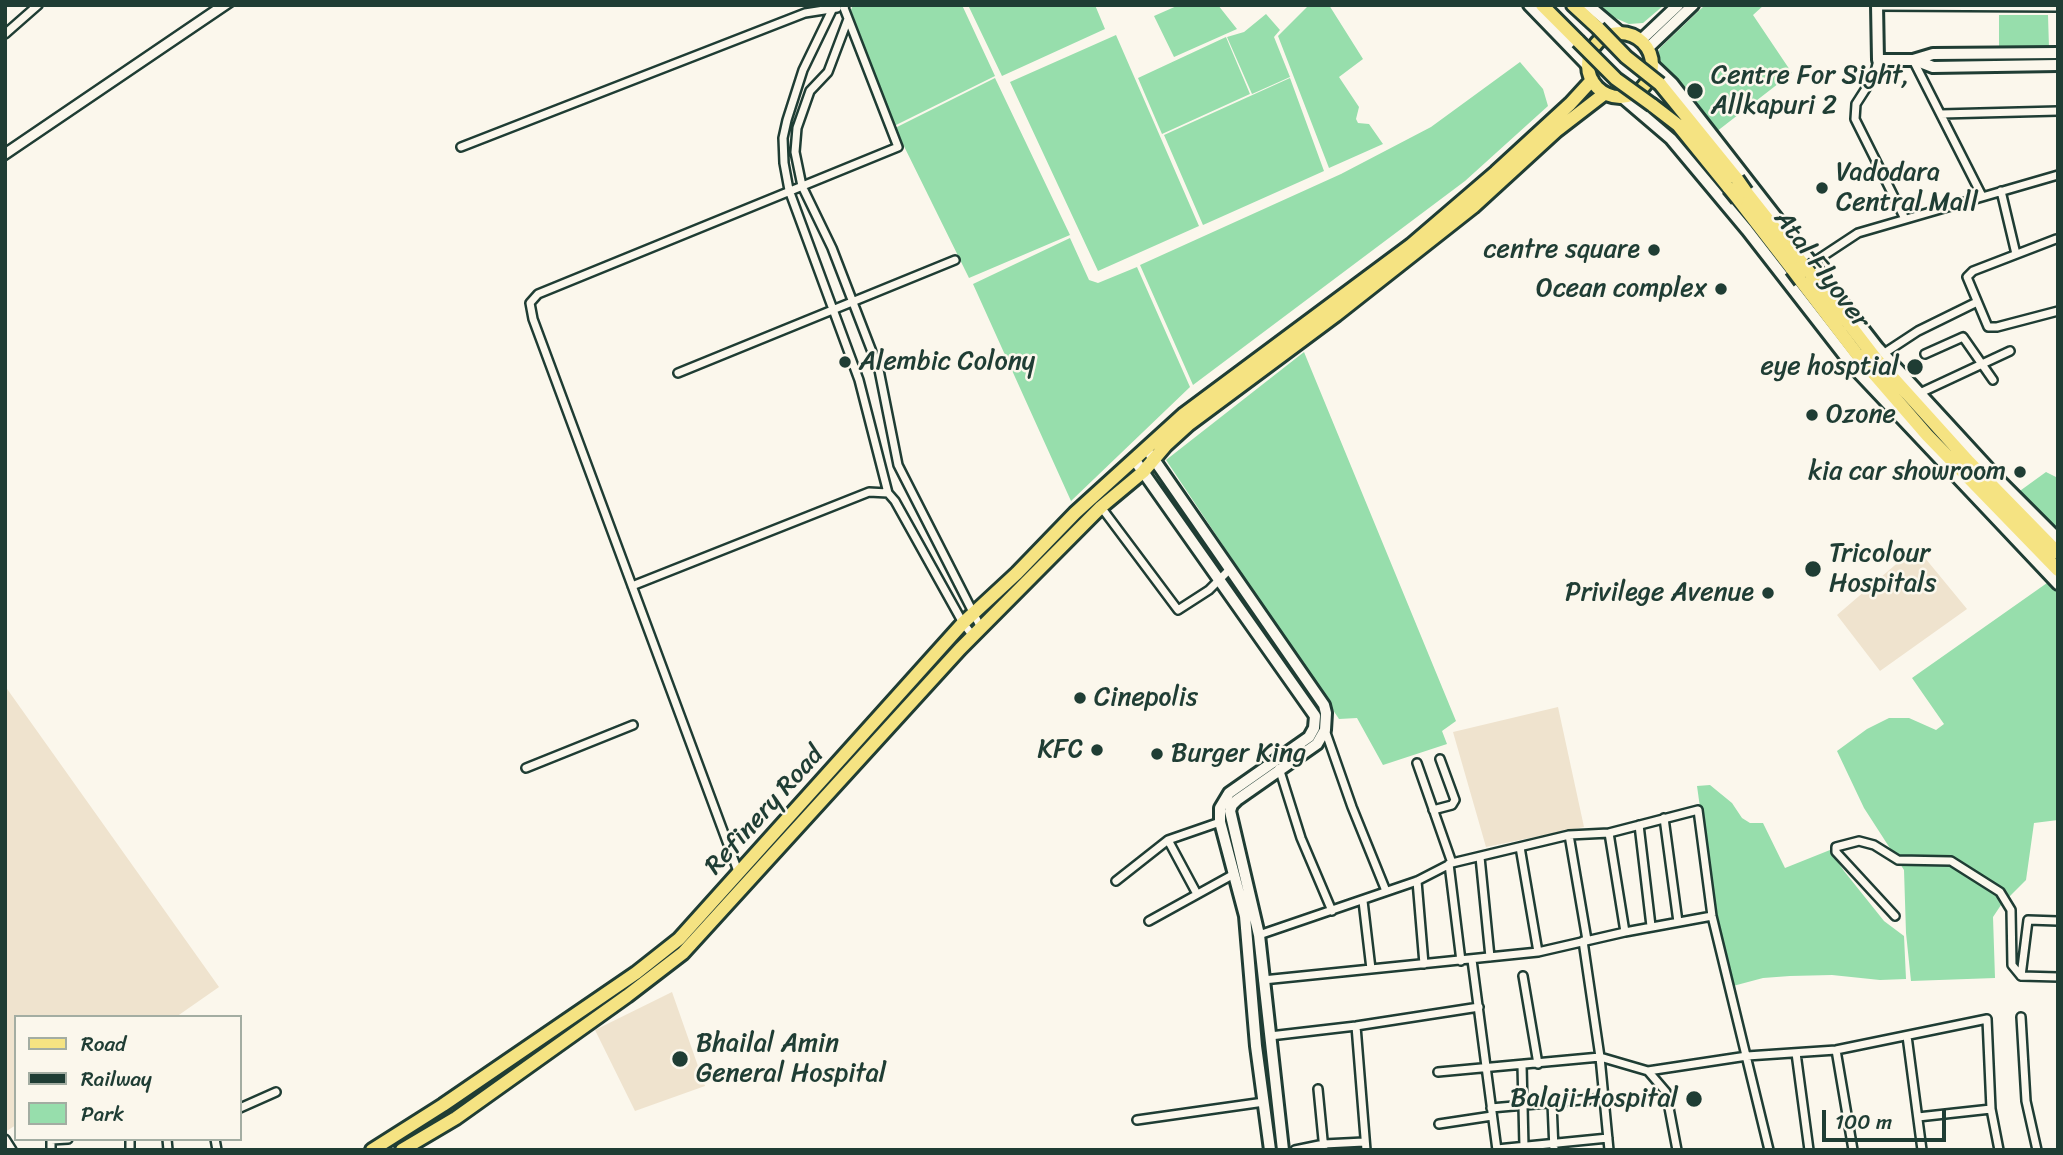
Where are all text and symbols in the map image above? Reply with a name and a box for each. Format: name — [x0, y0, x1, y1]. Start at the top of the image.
place label: Centre For Sight, Allkapuri 2 — [1711, 60, 1909, 122]
marker: Centre For Sight, Allkapuri 2 — [1685, 81, 1705, 101]
place label: Vadodara Central Mall — [1836, 157, 1978, 218]
marker: Vadodara Central Mall — [1814, 180, 1830, 196]
street label: Atal Flyover — [1766, 205, 1876, 335]
place label: centre square — [1484, 234, 1640, 266]
marker: centre square — [1646, 242, 1662, 258]
place label: Ocean complex — [1536, 273, 1707, 305]
marker: Ocean complex — [1713, 281, 1729, 297]
place label: Alembic Colony — [859, 346, 1035, 378]
place label: eye hosptial — [1760, 351, 1899, 383]
marker: Alembic Colony — [837, 354, 853, 370]
marker: eye hosptial — [1905, 357, 1925, 377]
place label: Ozone — [1826, 399, 1896, 431]
marker: Ozone — [1804, 407, 1820, 423]
place label: kia car showroom — [1808, 456, 2006, 488]
marker: kia car showroom — [2012, 464, 2028, 480]
place label: Tricolour Hospitals — [1829, 538, 1936, 600]
marker: Tricolour Hospitals — [1803, 559, 1823, 579]
place label: Privilege Avenue — [1565, 577, 1754, 609]
marker: Privilege Avenue — [1760, 585, 1776, 601]
place label: Cinepolis — [1094, 682, 1198, 714]
marker: Cinepolis — [1072, 690, 1088, 706]
place label: KFC — [1037, 734, 1083, 766]
place label: Burger King — [1171, 738, 1306, 770]
street label: Refinery Road — [699, 740, 831, 882]
marker: KFC — [1089, 742, 1105, 758]
marker: Burger King — [1149, 746, 1165, 762]
legend — [14, 1015, 242, 1141]
text: Road — [81, 1025, 126, 1063]
place label: Bhailal Amin General Hospital — [696, 1028, 886, 1090]
marker: Bhailal Amin General Hospital — [670, 1049, 690, 1069]
text: Railway — [81, 1060, 152, 1098]
place label: Balaji Hospital — [1510, 1083, 1678, 1115]
marker: Balaji Hospital — [1684, 1089, 1704, 1109]
text: Park — [81, 1095, 124, 1133]
scale bar — [1825, 1096, 1949, 1140]
text: 100 m — [1835, 1103, 1892, 1141]

